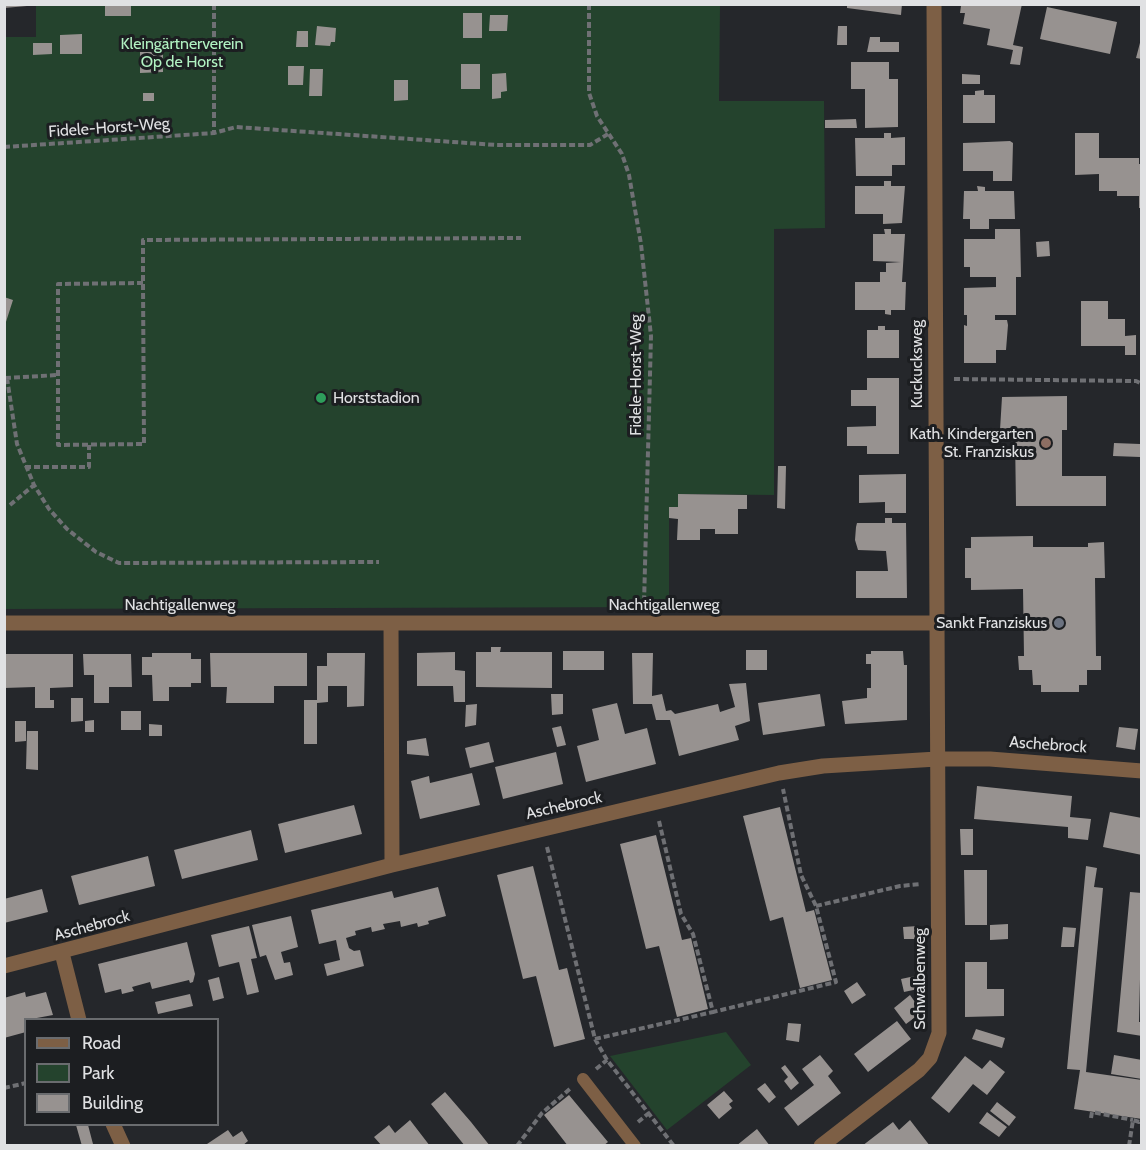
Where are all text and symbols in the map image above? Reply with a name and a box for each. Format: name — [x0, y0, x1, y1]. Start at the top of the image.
park label: Kleingärtnerverein Op de Horst — [121, 34, 243, 72]
street label: Fidele-Horst-Weg — [48, 114, 170, 142]
street label: Fidele-Horst-Weg — [626, 314, 646, 436]
street label: Kuckucksweg — [907, 320, 927, 408]
place label: Horststadion — [333, 388, 420, 408]
marker: Horststadion — [314, 391, 328, 405]
place label: Kath. Kindergarten St. Franziskus — [909, 424, 1034, 462]
marker: Kath. Kindergarten St. Franziskus — [1039, 436, 1053, 450]
street label: Nachtigallenweg — [124, 595, 236, 615]
street label: Nachtigallenweg — [608, 595, 720, 615]
place label: Sankt Franziskus — [936, 613, 1047, 633]
marker: Sankt Franziskus — [1052, 616, 1066, 630]
street label: Aschebrock — [1009, 733, 1087, 757]
street label: Aschebrock — [524, 788, 604, 824]
street label: Aschebrock — [52, 907, 132, 945]
street label: Schwalbenweg — [910, 928, 930, 1030]
legend — [24, 1018, 219, 1126]
text: Road — [82, 1032, 121, 1054]
text: Park — [82, 1062, 114, 1084]
text: Building — [82, 1092, 143, 1114]

